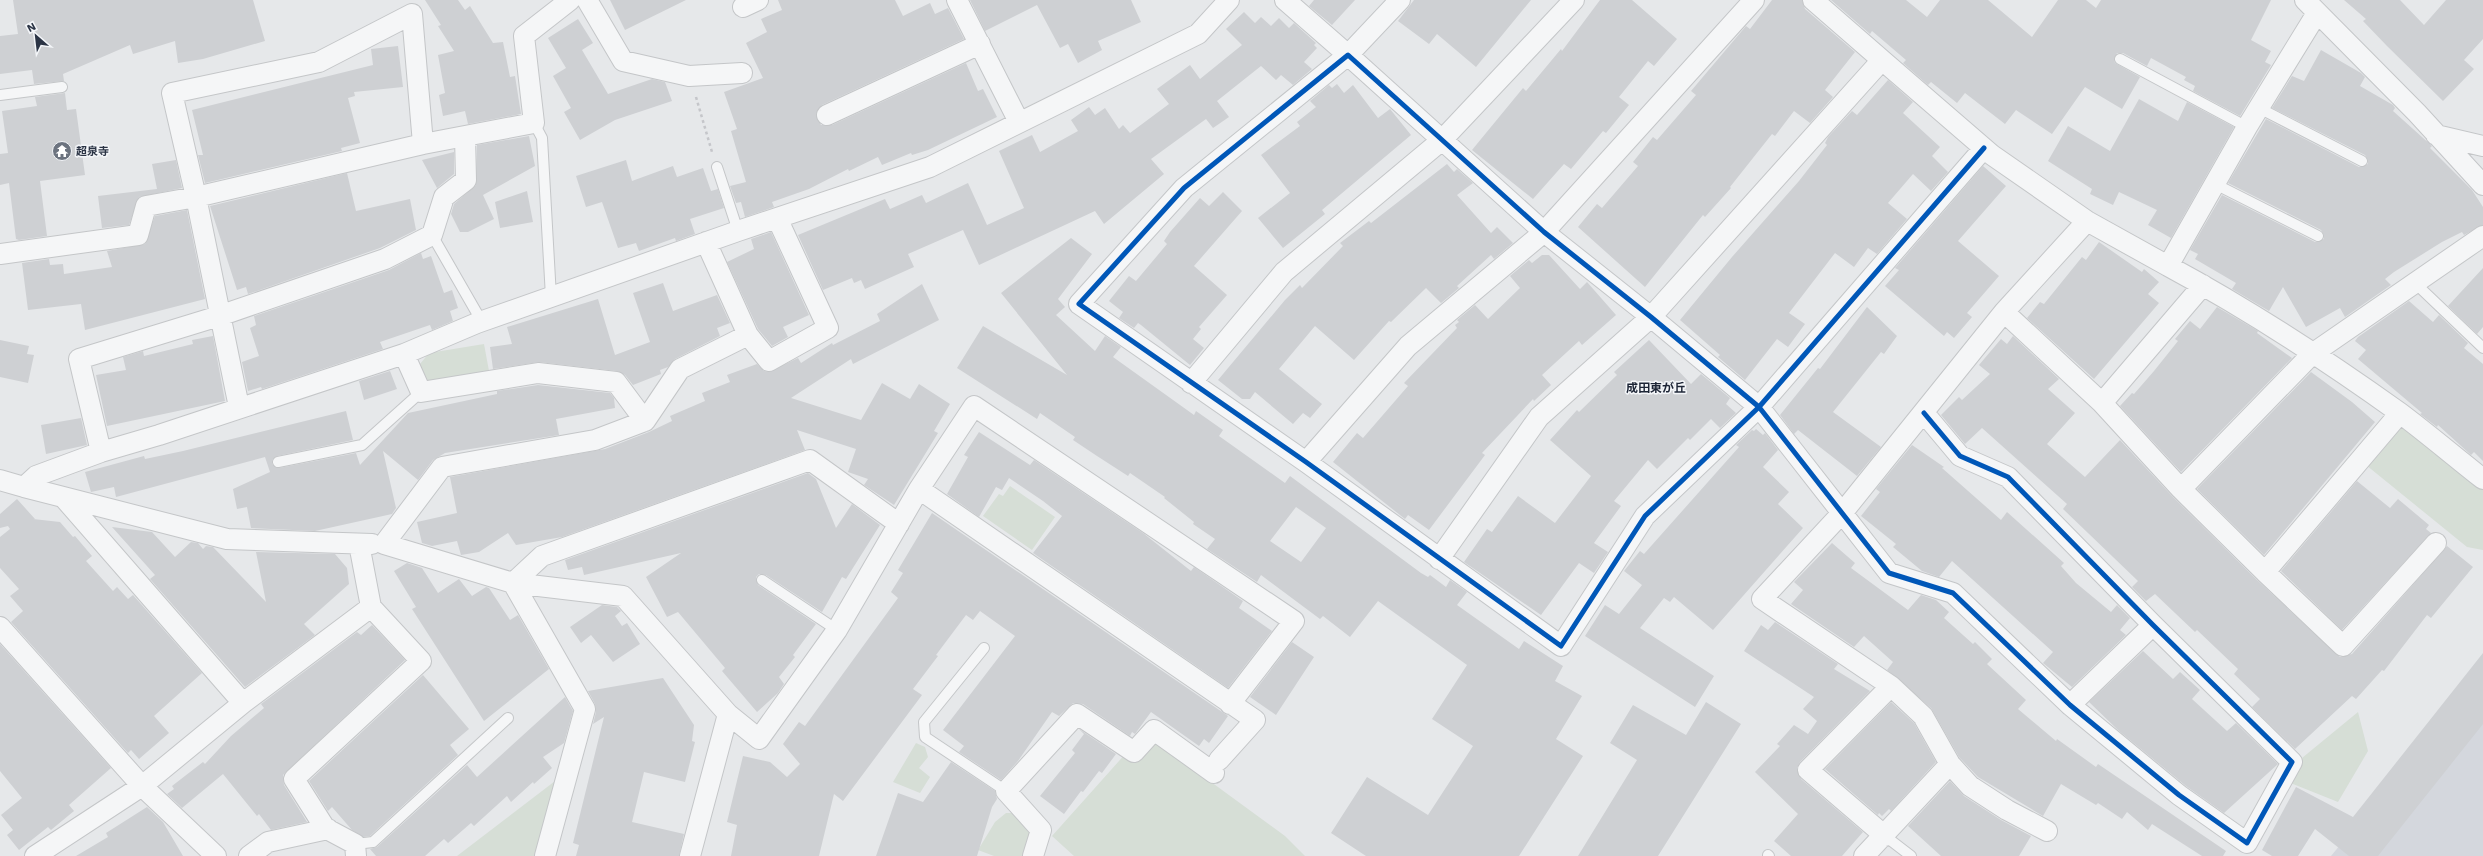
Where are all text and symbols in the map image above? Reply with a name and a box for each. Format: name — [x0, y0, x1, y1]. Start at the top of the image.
north arrow — [16, 16, 56, 56]
text: N — [25, 20, 38, 35]
temple icon: 超泉寺 — [51, 140, 73, 162]
place label: 超泉寺 — [76, 145, 109, 158]
district label: 成田東が丘 — [1626, 381, 1686, 395]

